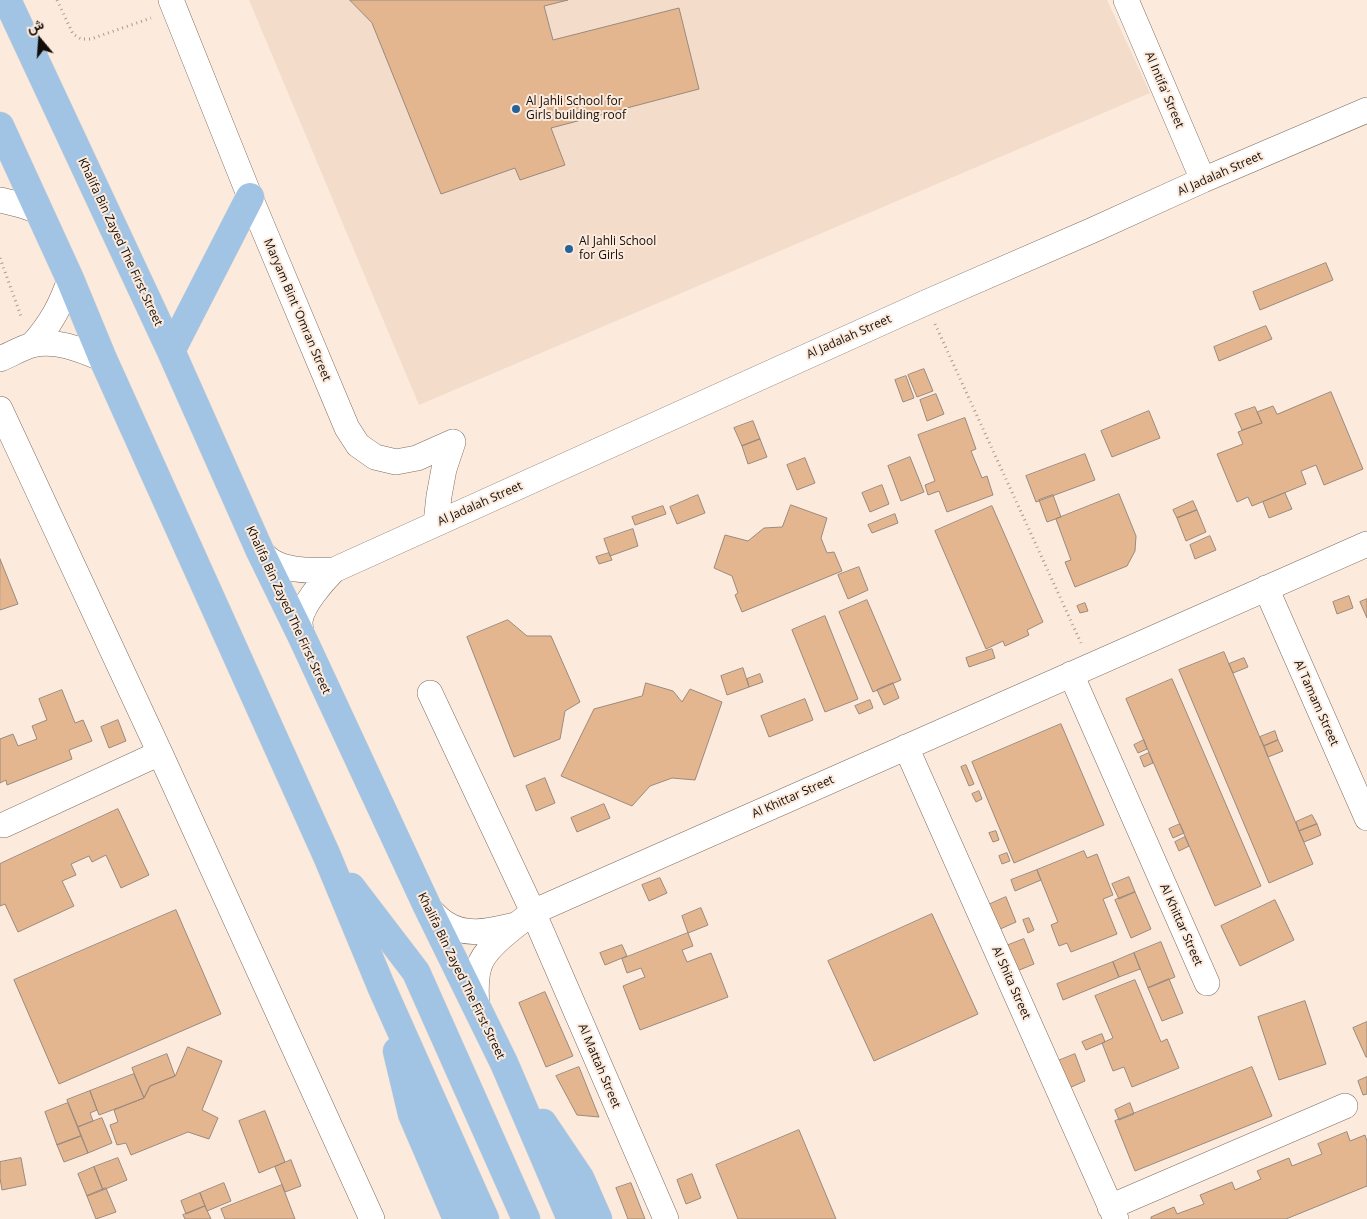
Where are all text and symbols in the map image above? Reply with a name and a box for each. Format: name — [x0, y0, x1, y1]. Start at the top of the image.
text: ش — [24, 14, 46, 37]
north arrow — [15, 15, 65, 65]
street label: Al Intifa' Street — [1141, 50, 1187, 130]
place label: Al Jahli School for Girls building roof — [526, 95, 626, 123]
marker: Al Jahli School for Girls building roof — [510, 103, 522, 115]
street label: Al Jadalah Street — [1175, 149, 1265, 199]
street label: Khalifa Bin Zayed The First Street — [75, 156, 165, 328]
place label: Al Jahli School for Girls — [579, 235, 656, 263]
street label: Maryam Bint 'Omran Street — [260, 237, 334, 383]
marker: Al Jahli School for Girls — [563, 243, 575, 255]
street label: Al Jadalah Street — [804, 312, 894, 362]
street label: Al Jadalah Street — [435, 479, 525, 529]
street label: Khalifa Bin Zayed The First Street — [243, 524, 333, 696]
street label: Al Tamam Street — [1291, 658, 1341, 748]
street label: Al Khittar Street — [750, 772, 836, 822]
street label: Al Khittar Street — [1156, 882, 1206, 968]
street label: Khalifa Bin Zayed The First Street — [414, 890, 508, 1062]
street label: Al Shita Street — [989, 944, 1033, 1022]
street label: Al Mattah Street — [575, 1022, 623, 1110]

